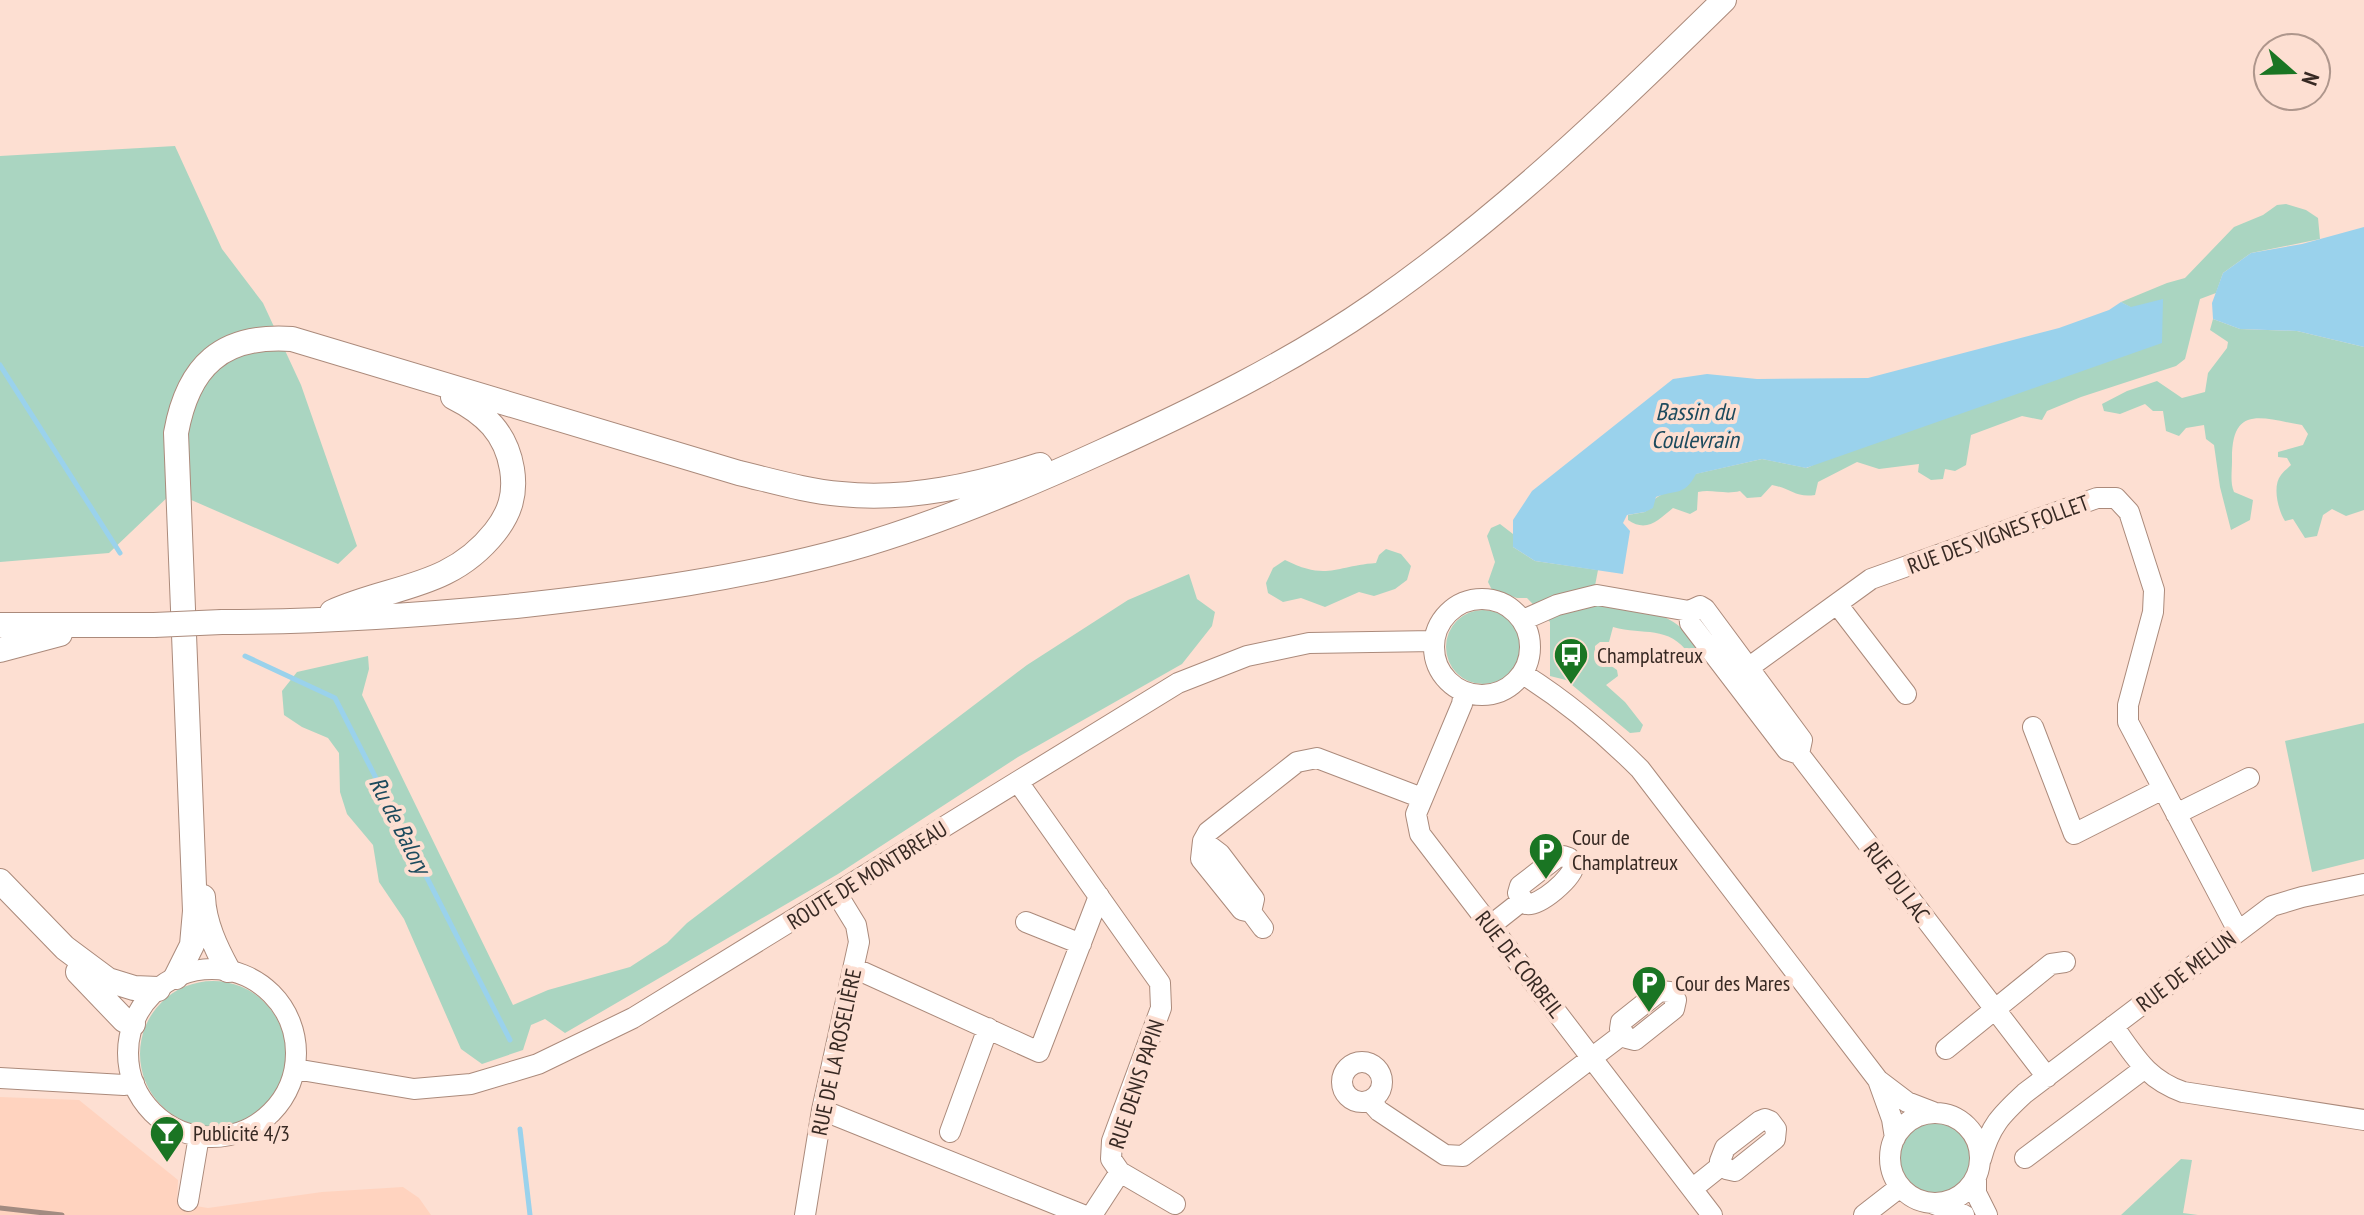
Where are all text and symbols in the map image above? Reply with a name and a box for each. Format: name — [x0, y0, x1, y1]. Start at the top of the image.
north arrow — [2252, 32, 2332, 112]
text: N — [2296, 68, 2326, 89]
water label: Bassin du Coulevrain — [1651, 396, 1740, 455]
street label: RUE DES VIGNES FOLLET — [1904, 488, 2093, 580]
bus stop icon: Champlatreux — [1552, 636, 1590, 686]
place label: Champlatreux — [1597, 641, 1703, 669]
water label: Ru de Balory — [362, 771, 439, 881]
street label: ROUTE DE MONTBREAU — [782, 815, 952, 935]
place label: Cour de Champlatreux — [1572, 823, 1678, 876]
parking icon: Cour de Champlatreux — [1527, 831, 1565, 881]
street label: RUE DU LAC — [1858, 836, 1936, 928]
street label: RUE DE CORBEIL — [1470, 905, 1570, 1023]
street label: RUE DE MELUN — [2131, 924, 2241, 1018]
parking icon: Cour des Mares — [1630, 964, 1668, 1014]
street label: RUE DE LA ROSELIÈRE — [805, 966, 867, 1138]
place label: Cour des Mares — [1675, 969, 1790, 997]
street label: RUE DENIS PAPIN — [1102, 1016, 1170, 1152]
bar icon: Publicité 4/3 — [148, 1114, 186, 1164]
place label: Publicité 4/3 — [193, 1119, 290, 1147]

